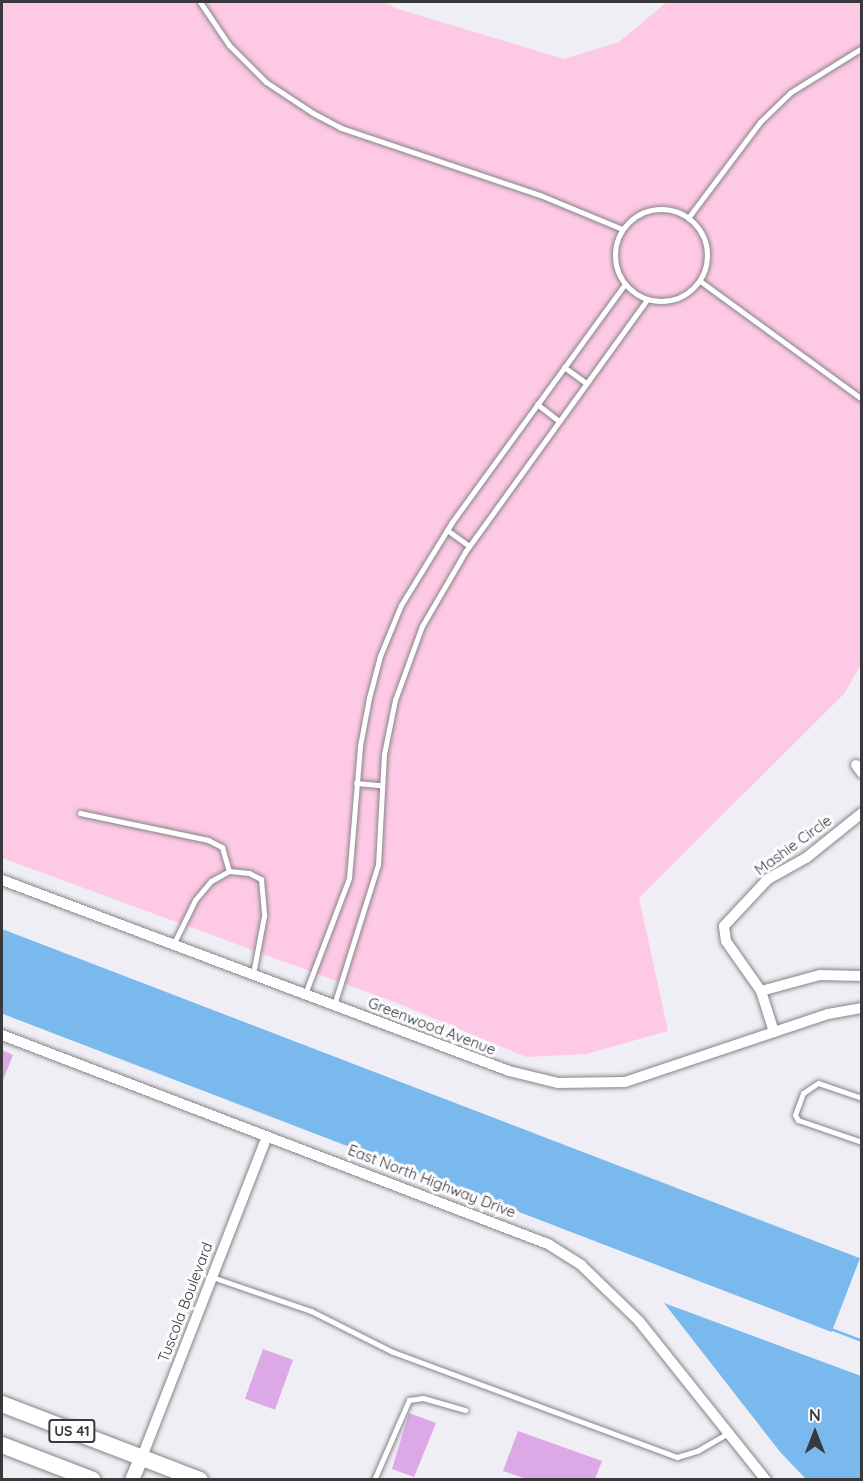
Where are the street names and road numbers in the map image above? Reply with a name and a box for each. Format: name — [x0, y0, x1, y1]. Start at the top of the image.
street label: Mashie Circle — [751, 811, 835, 879]
street label: Greenwood Avenue — [366, 993, 498, 1059]
street label: East North Highway Drive — [346, 1141, 518, 1221]
street label: Tuscola Boulevard — [154, 1240, 216, 1364]
road number: US 41 — [48, 1420, 96, 1442]

